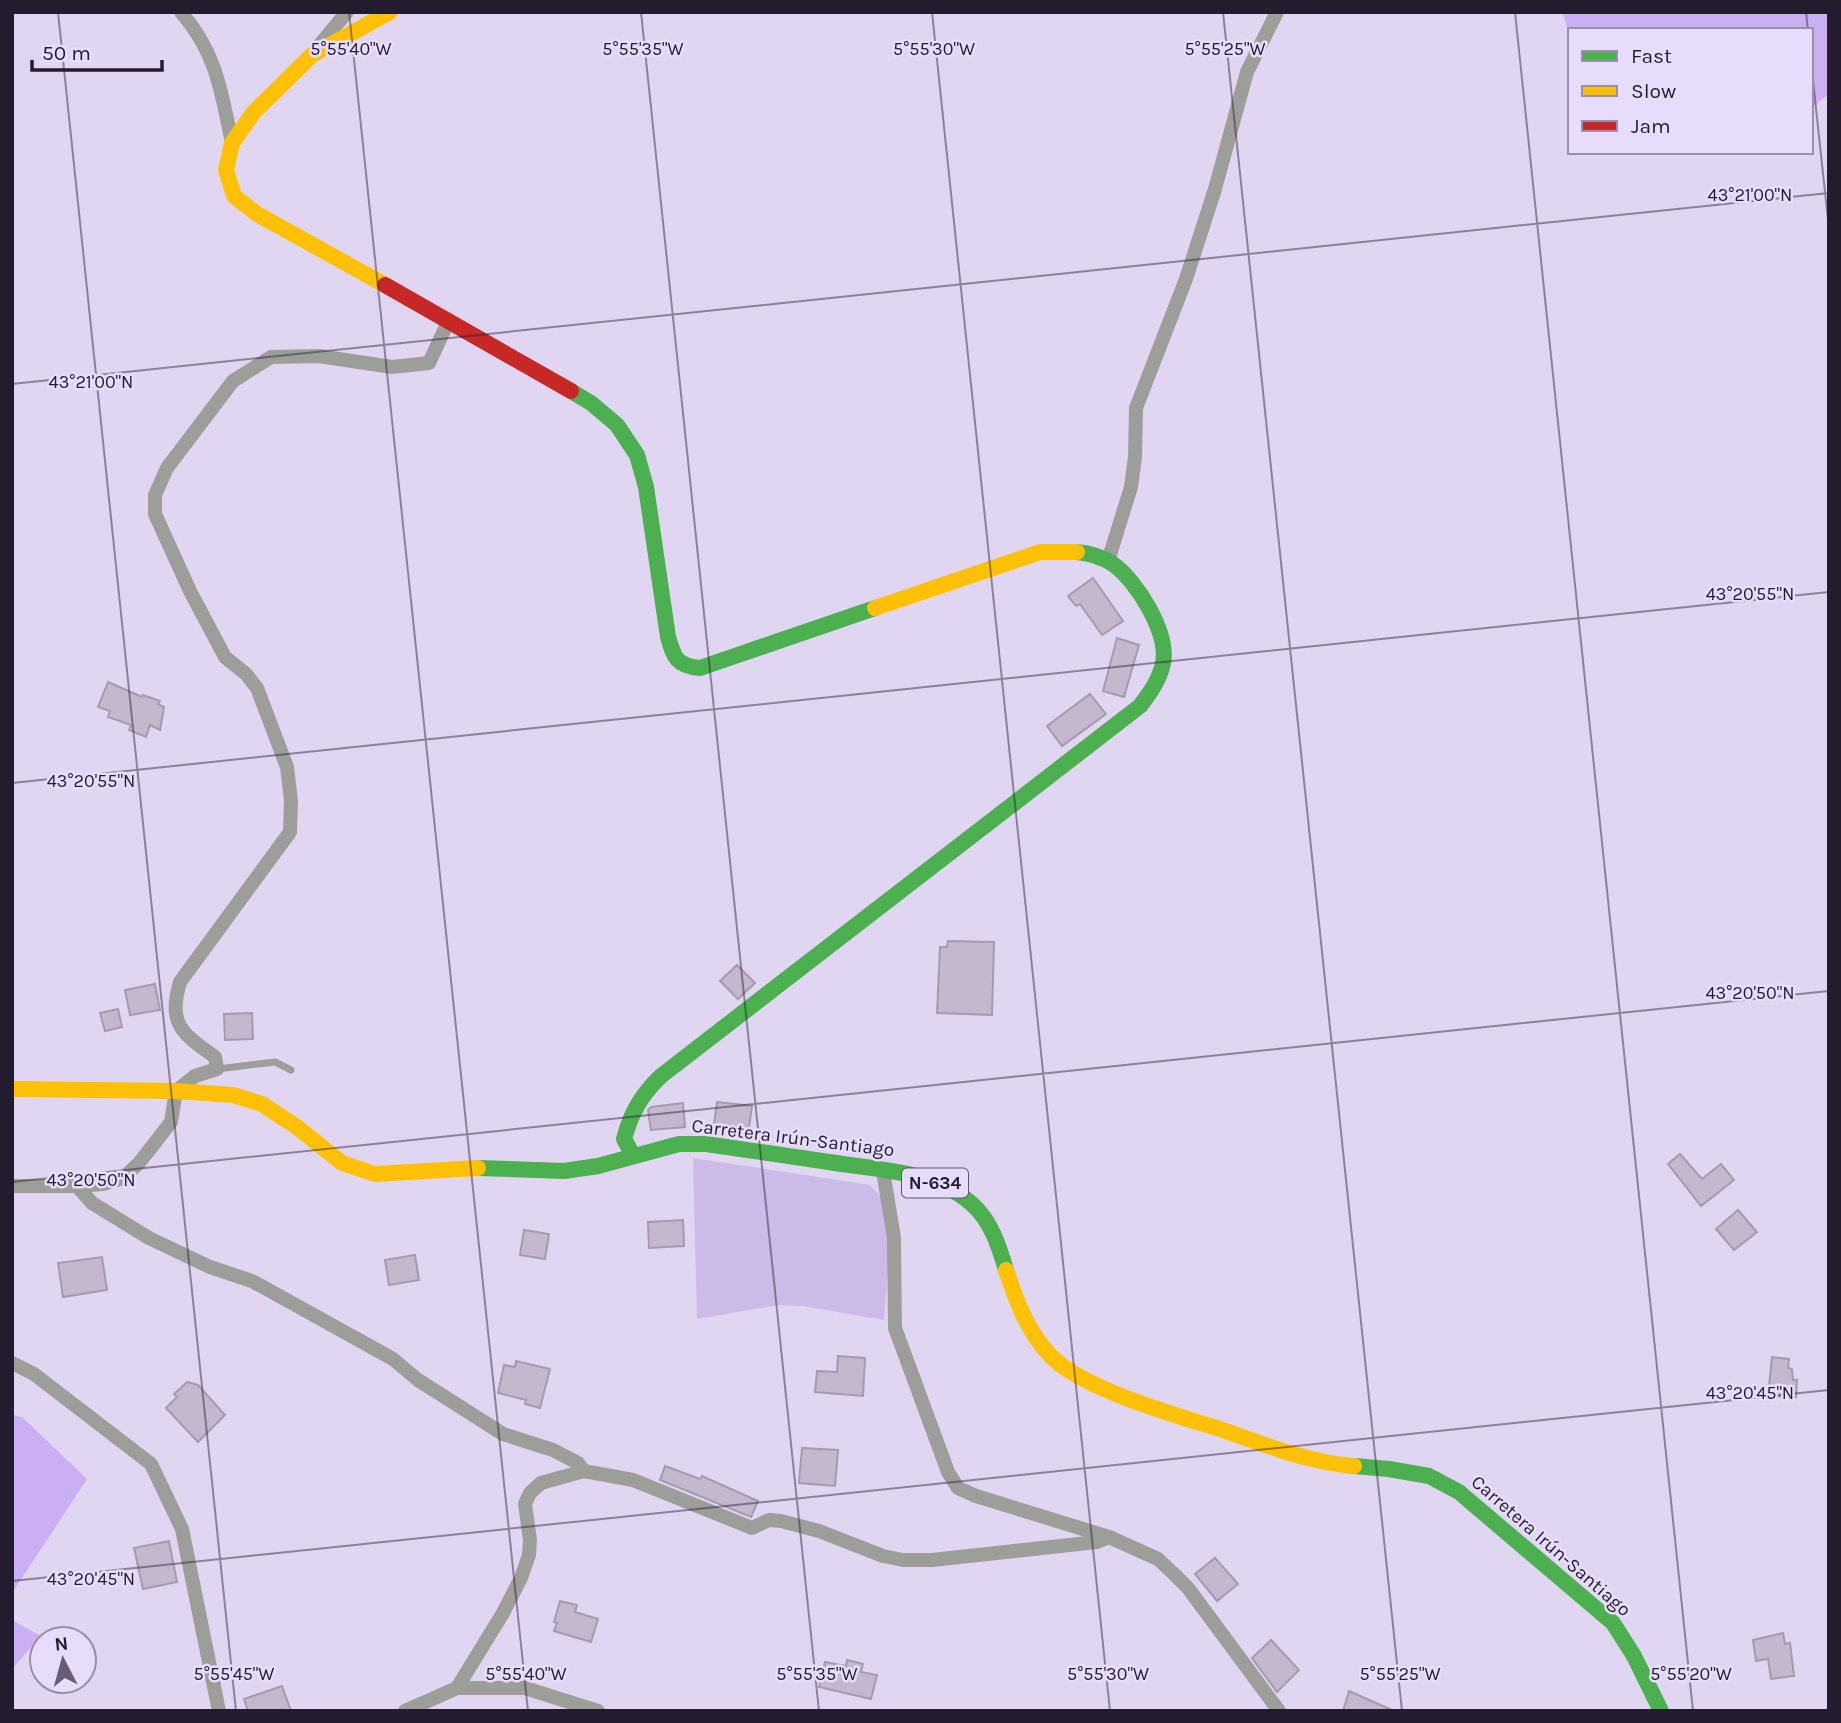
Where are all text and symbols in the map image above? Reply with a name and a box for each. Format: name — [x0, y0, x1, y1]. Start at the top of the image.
scale bar — [32, 28, 161, 72]
legend — [1568, 28, 1813, 154]
text: 5°55'40"W — [310, 38, 392, 60]
text: 5°55'35"W — [602, 38, 684, 60]
text: 5°55'30"W — [893, 38, 975, 60]
text: 5°55'25"W — [1184, 38, 1266, 60]
text: 50 m — [42, 41, 91, 65]
text: Fast — [1631, 44, 1672, 68]
text: Slow — [1631, 79, 1676, 103]
text: Jam — [1631, 114, 1671, 138]
text: 43°21'00"N — [1708, 184, 1792, 206]
text: 43°21'00"N — [49, 371, 133, 393]
text: 43°20'55"N — [1706, 583, 1794, 605]
text: 43°20'55"N — [47, 770, 135, 792]
text: 43°20'50"N — [1705, 982, 1795, 1004]
street label: Carretera Irún-Santiago — [690, 1115, 896, 1161]
road number: N-634 — [902, 1168, 968, 1198]
text: 43°20'50"N — [46, 1169, 136, 1191]
text: 43°20'45"N — [1706, 1382, 1794, 1404]
street label: Carretera Irún-Santiago — [1467, 1471, 1635, 1621]
text: 43°20'45"N — [47, 1568, 135, 1590]
north arrow — [28, 1625, 98, 1695]
text: N — [53, 1632, 69, 1656]
text: 5°55'45"W — [194, 1663, 274, 1685]
text: 5°55'40"W — [485, 1663, 567, 1685]
text: 5°55'35"W — [776, 1663, 858, 1685]
text: 5°55'30"W — [1067, 1663, 1149, 1685]
text: 5°55'25"W — [1359, 1663, 1441, 1685]
text: 5°55'20"W — [1650, 1663, 1732, 1685]

